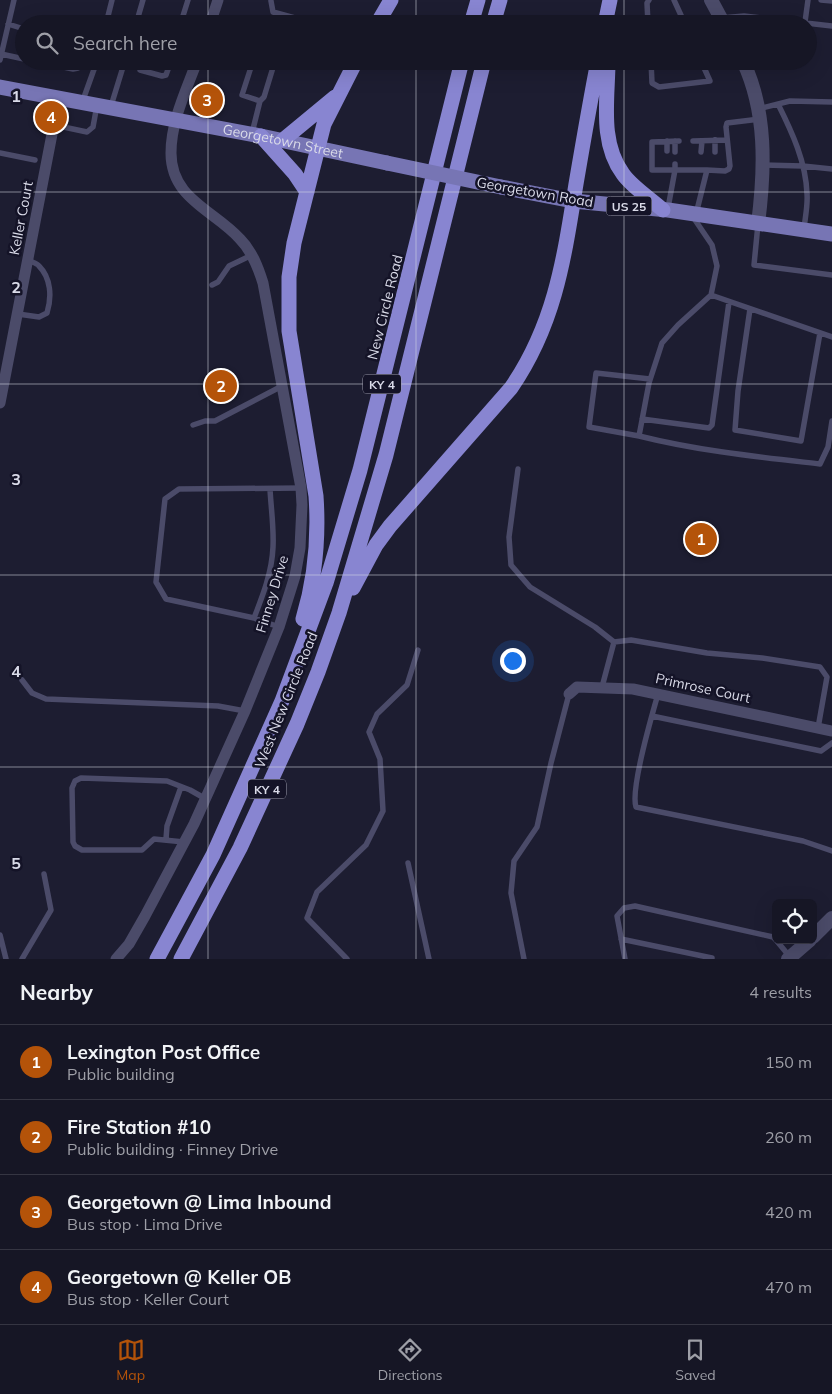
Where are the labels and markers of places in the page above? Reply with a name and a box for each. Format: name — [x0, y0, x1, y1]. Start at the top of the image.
pin: 3 — [191, 81, 223, 119]
pin: 4 — [35, 98, 67, 136]
pin: 2 — [205, 367, 237, 405]
pin: 1 — [685, 520, 717, 558]

